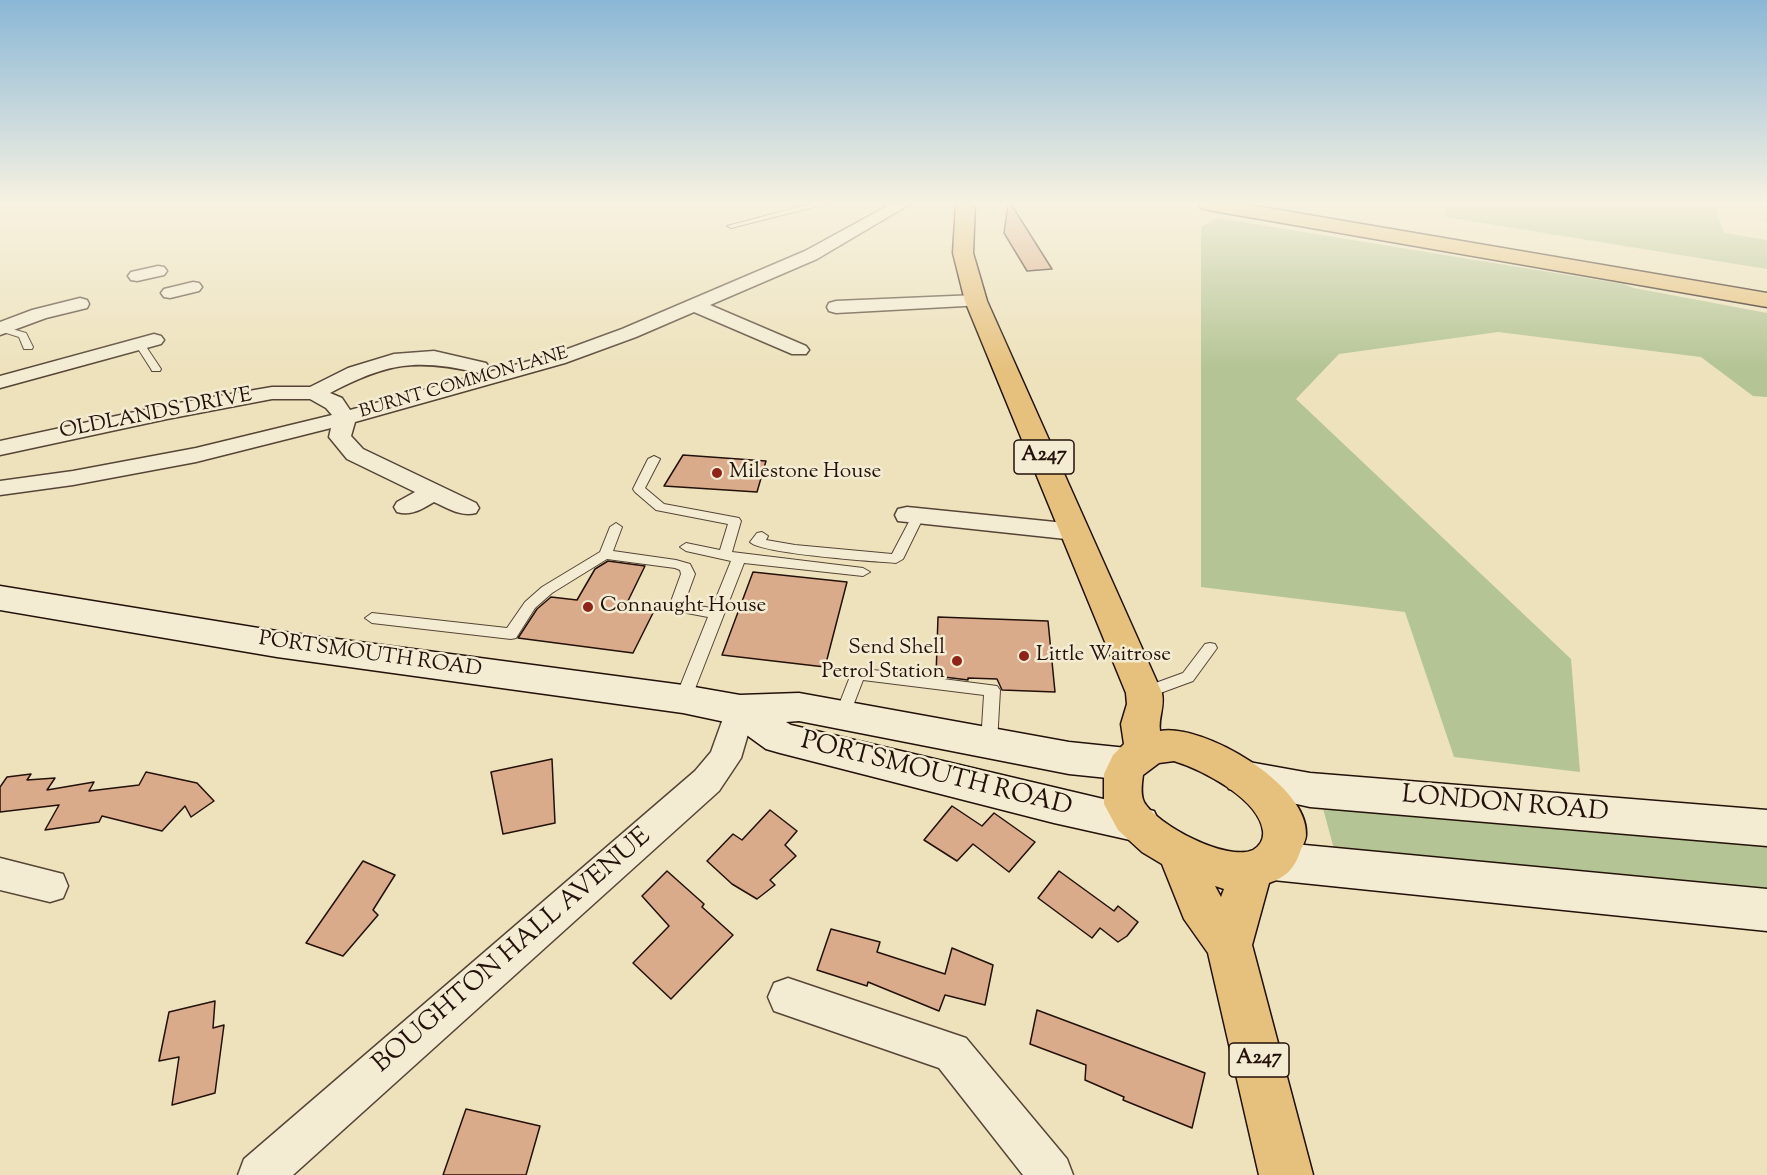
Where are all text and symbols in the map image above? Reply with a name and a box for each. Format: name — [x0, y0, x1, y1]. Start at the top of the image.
street label: BURNT COMMON LANE — [357, 344, 571, 424]
street label: OLDLANDS DRIVE — [58, 384, 254, 446]
road number: A247 — [1014, 440, 1074, 474]
place label: Milestone House — [729, 460, 881, 486]
marker: Milestone House — [710, 466, 724, 480]
place label: Connaught House — [600, 594, 766, 620]
marker: Connaught House — [581, 600, 595, 614]
street label: PORTSMOUTH ROAD — [257, 628, 483, 684]
place label: Send Shell Petrol Station — [821, 636, 945, 686]
place label: Little Waitrose — [1036, 643, 1171, 669]
marker: Little Waitrose — [1017, 649, 1031, 663]
marker: Send Shell Petrol Station — [950, 654, 964, 668]
street label: PORTSMOUTH ROAD — [797, 727, 1075, 825]
street label: LONDON ROAD — [1400, 781, 1610, 831]
street label: BOUGHTON HALL AVENUE — [368, 823, 658, 1081]
road number: A247 — [1229, 1043, 1289, 1077]

